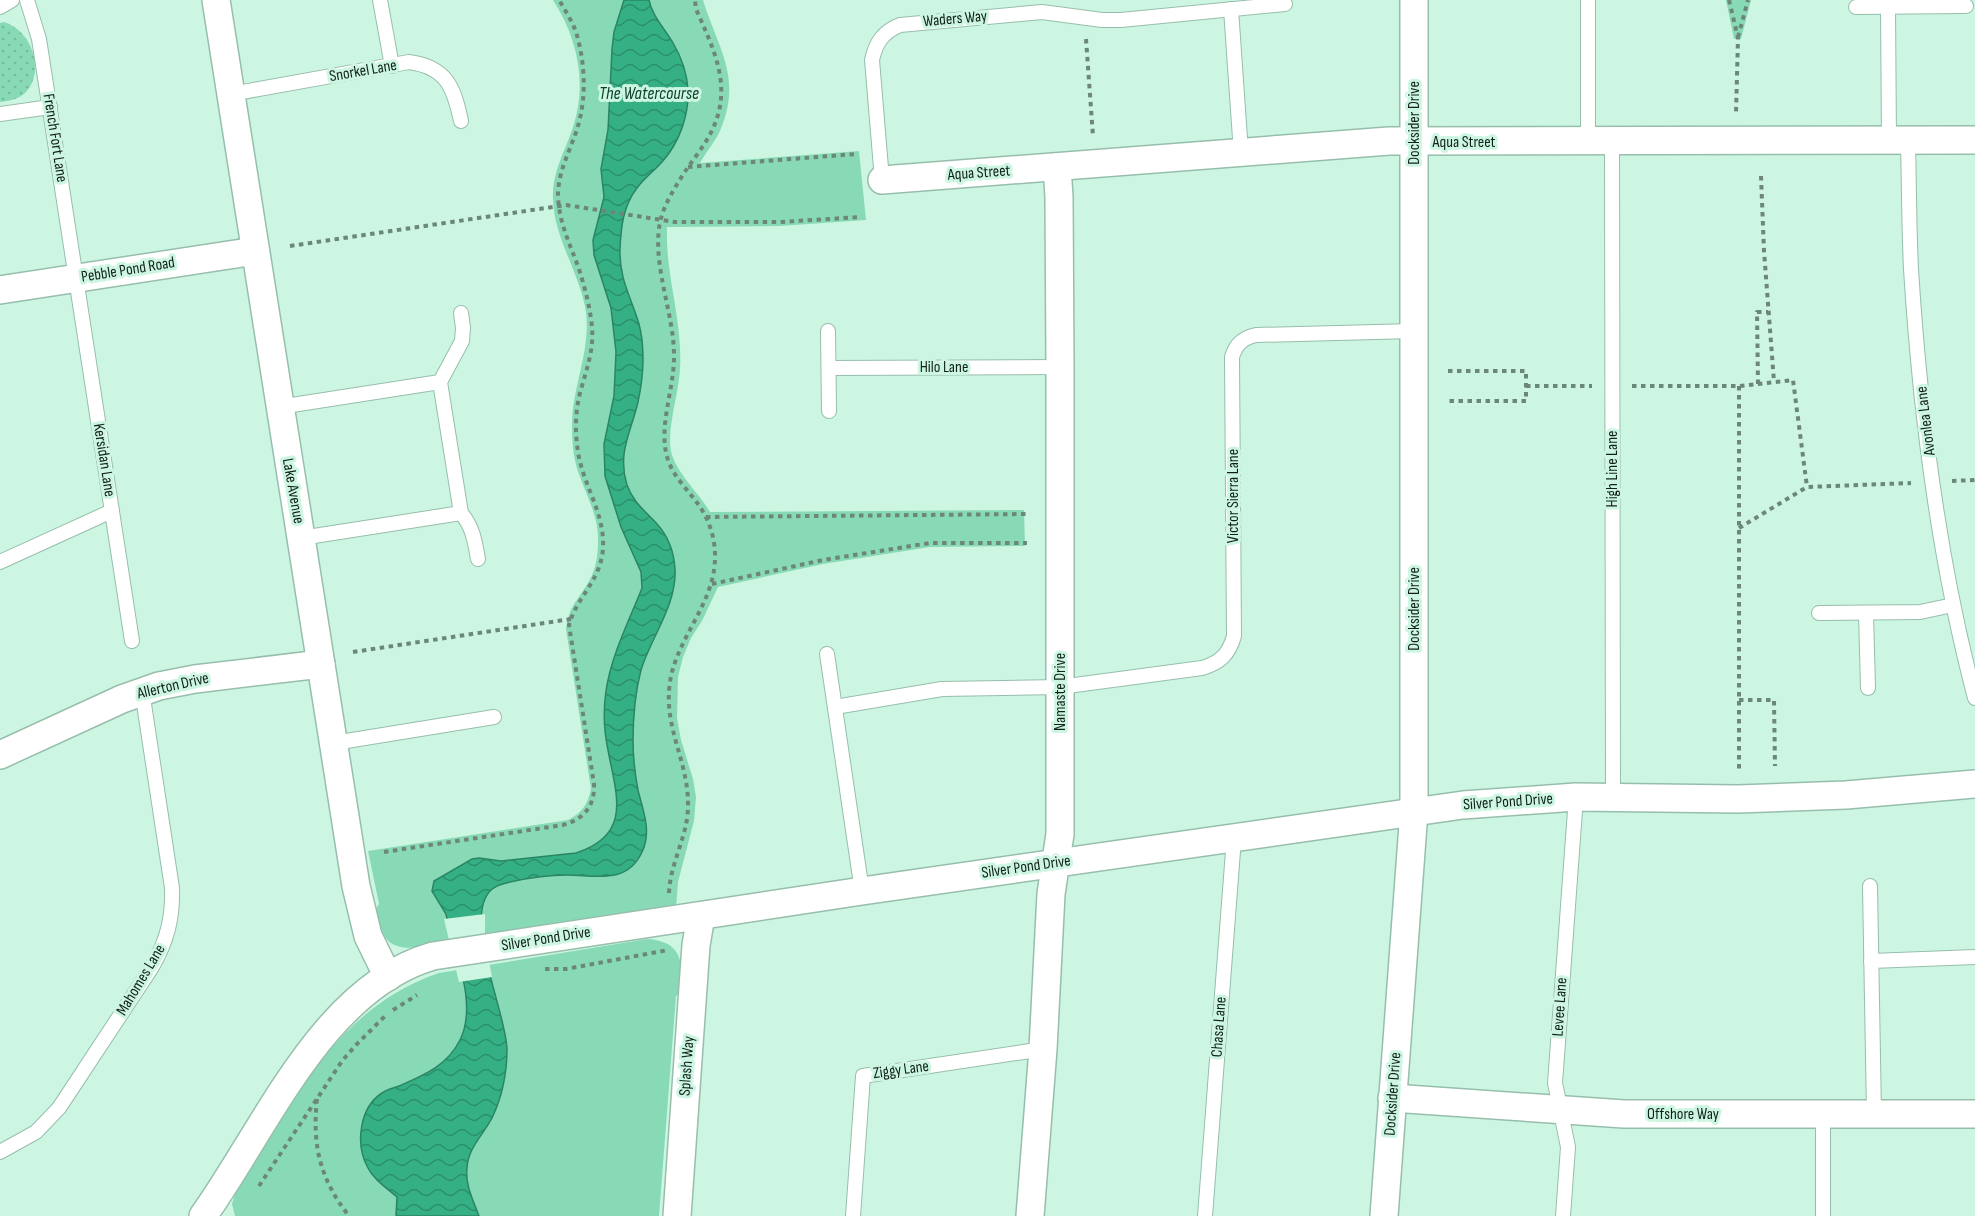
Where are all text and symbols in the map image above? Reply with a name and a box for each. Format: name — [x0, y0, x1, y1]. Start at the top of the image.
street label: Waders Way — [922, 7, 988, 31]
street label: Snorkel Lane — [328, 56, 398, 86]
street label: Docksider Drive — [1405, 81, 1424, 165]
water label: The Watercourse — [599, 83, 699, 104]
street label: French Fort Lane — [39, 92, 71, 184]
street label: Aqua Street — [1432, 133, 1496, 152]
street label: Aqua Street — [946, 161, 1011, 185]
street label: Pebble Pond Road — [80, 253, 176, 287]
street label: Hilo Lane — [920, 358, 968, 377]
street label: Avonlea Lane — [1912, 385, 1940, 458]
street label: Kersidan Lane — [89, 422, 119, 498]
street label: High Line Lane — [1603, 431, 1622, 507]
street label: Victor Sierra Lane — [1224, 449, 1243, 543]
street label: Lake Avenue — [278, 457, 308, 525]
street label: Docksider Drive — [1405, 567, 1424, 651]
street label: Namaste Drive — [1051, 653, 1070, 731]
street label: Allerton Drive — [134, 669, 211, 704]
street label: Silver Pond Drive — [1463, 789, 1553, 815]
street label: Silver Pond Drive — [980, 851, 1072, 883]
street label: Silver Pond Drive — [500, 923, 592, 955]
street label: Mahomes Lane — [112, 941, 170, 1019]
street label: Levee Lane — [1548, 977, 1572, 1037]
street label: Chasa Lane — [1207, 996, 1231, 1058]
street label: Splash Way — [675, 1035, 699, 1097]
street label: Docksider Drive — [1381, 1052, 1405, 1136]
street label: Ziggy Lane — [872, 1057, 930, 1083]
street label: Offshore Way — [1647, 1105, 1719, 1124]

